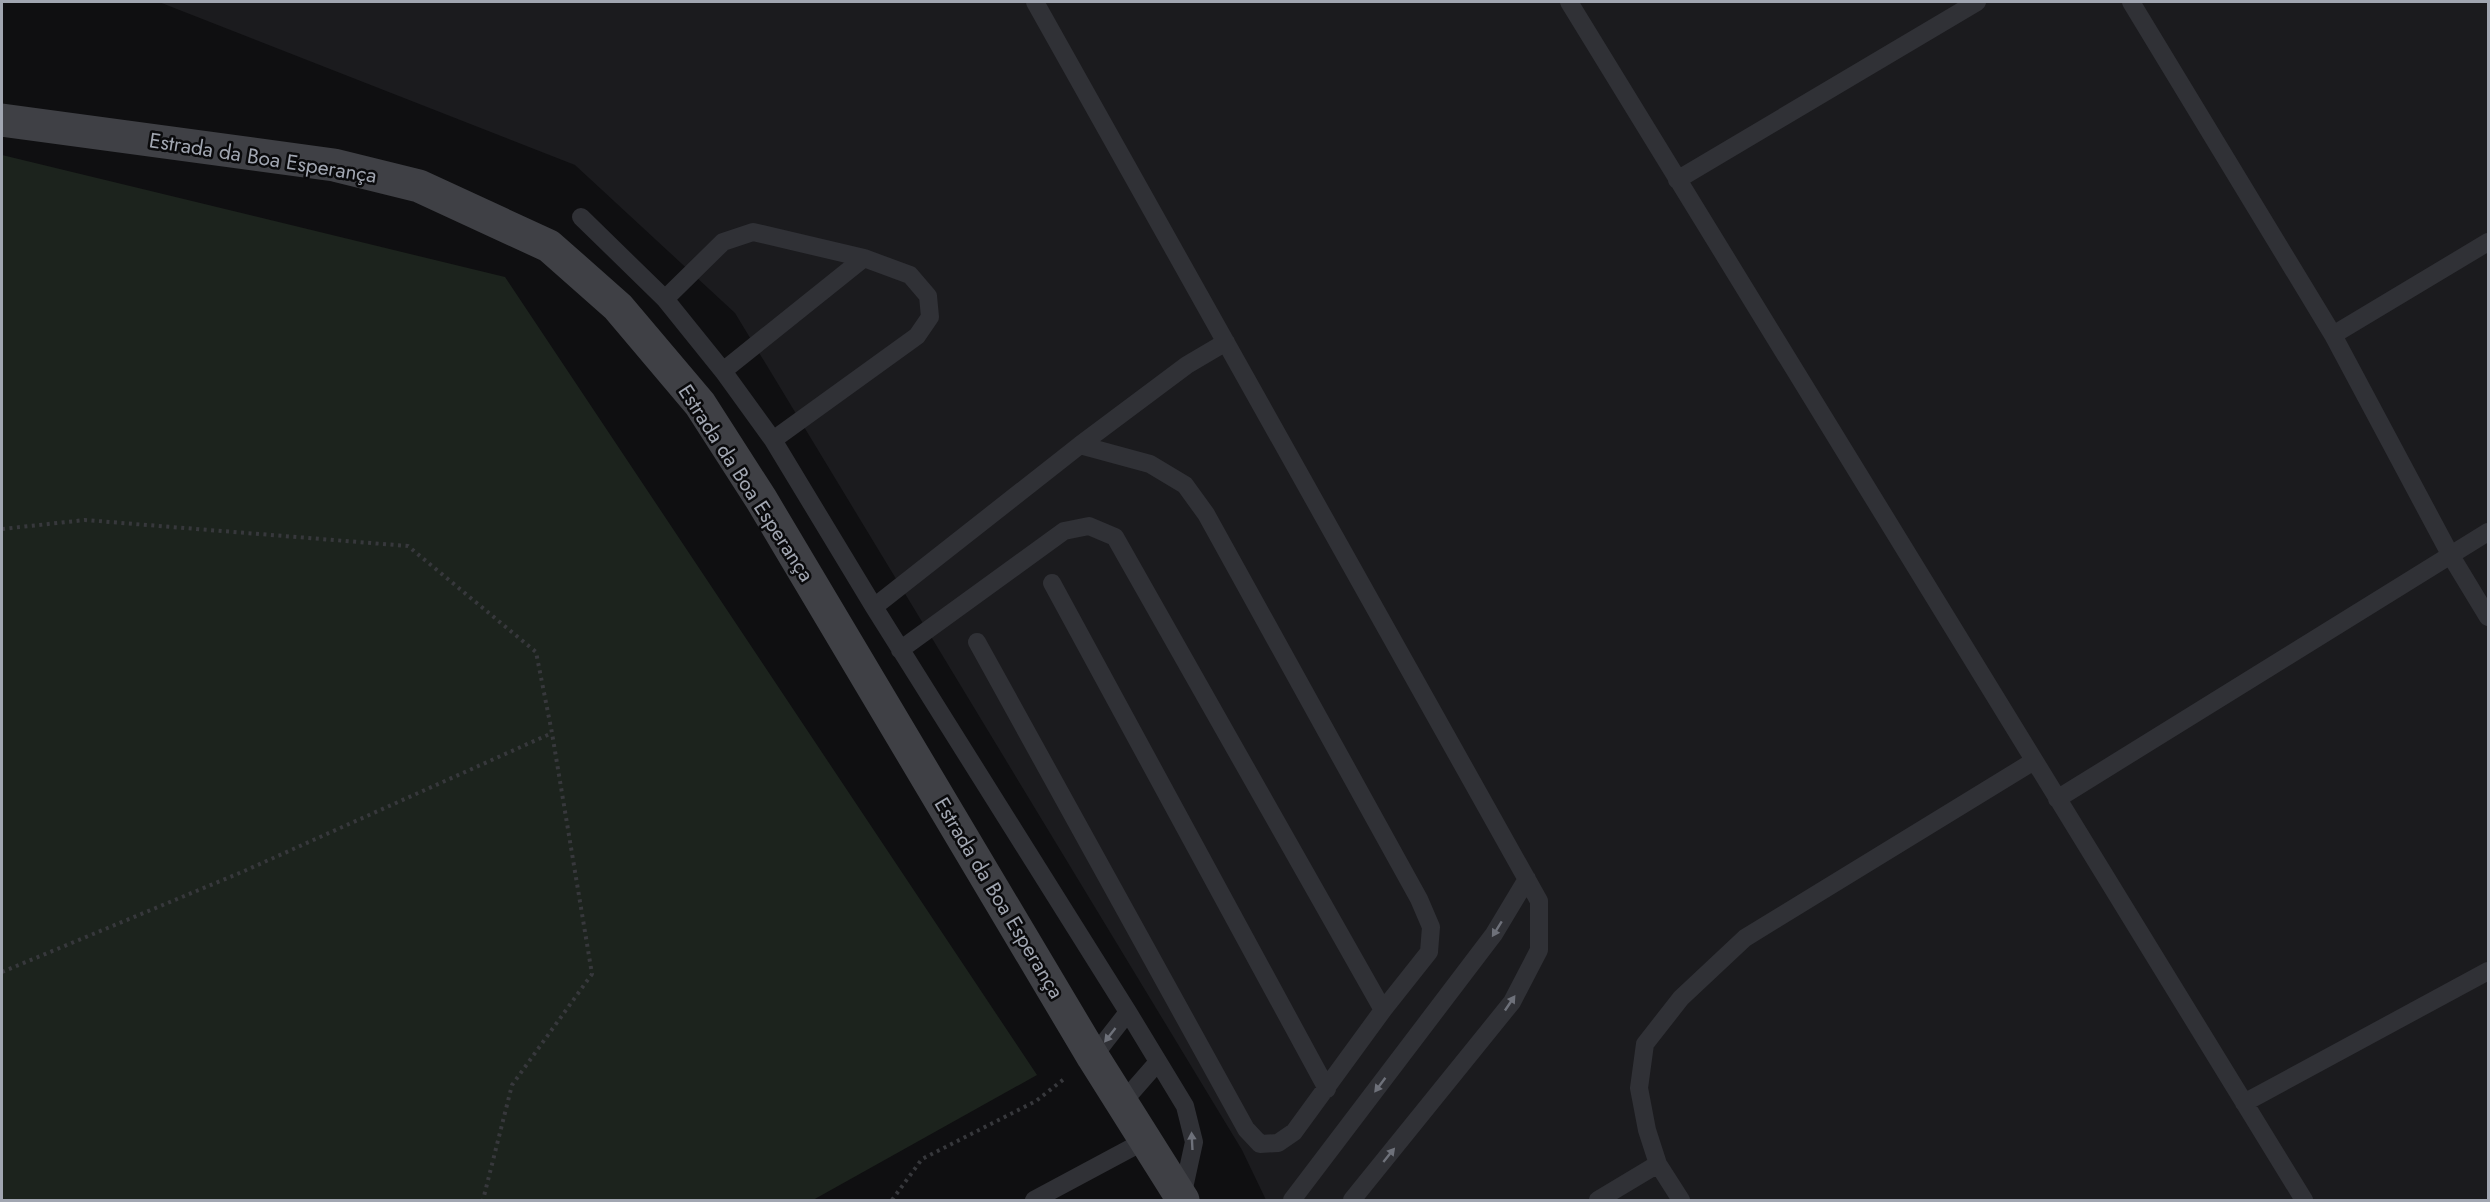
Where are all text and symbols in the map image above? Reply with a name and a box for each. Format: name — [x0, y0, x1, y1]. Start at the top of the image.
street label: Estrada da Boa Esperança — [147, 125, 379, 191]
street label: Estrada da Boa Esperança — [671, 378, 821, 588]
street label: Estrada da Boa Esperança — [927, 792, 1071, 1004]
one-way arrow — [1491, 921, 1502, 937]
one-way arrow — [1505, 994, 1516, 1011]
one-way arrow — [1105, 1027, 1117, 1042]
one-way arrow — [1374, 1077, 1386, 1092]
one-way arrow — [1187, 1131, 1196, 1150]
one-way arrow — [1382, 1147, 1395, 1163]

